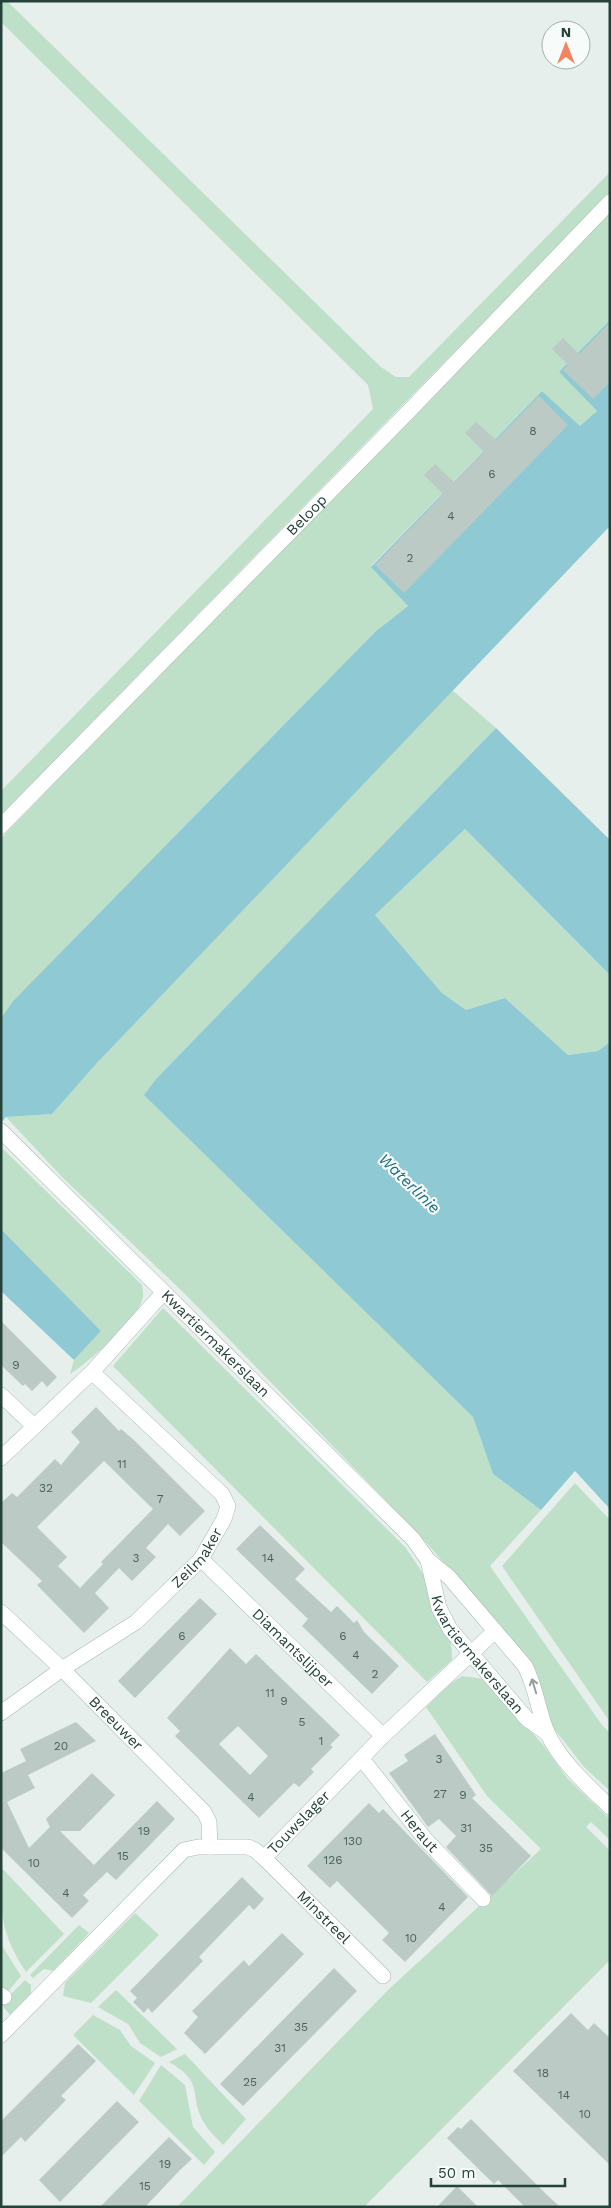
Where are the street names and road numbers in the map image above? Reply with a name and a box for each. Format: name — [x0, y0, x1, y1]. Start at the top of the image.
street label: Beloop — [283, 491, 331, 539]
street label: Kwartiermakerslaan — [158, 1286, 274, 1401]
street label: Zeilmaker — [168, 1524, 226, 1592]
street label: Kwartiermakerslaan — [427, 1593, 527, 1717]
street label: Diamantslijper — [248, 1605, 337, 1692]
street label: Breeuwer — [85, 1692, 147, 1754]
street label: Touwslager — [264, 1787, 334, 1858]
street label: Heraut — [397, 1806, 442, 1856]
street label: Minstreel — [293, 1887, 354, 1948]

